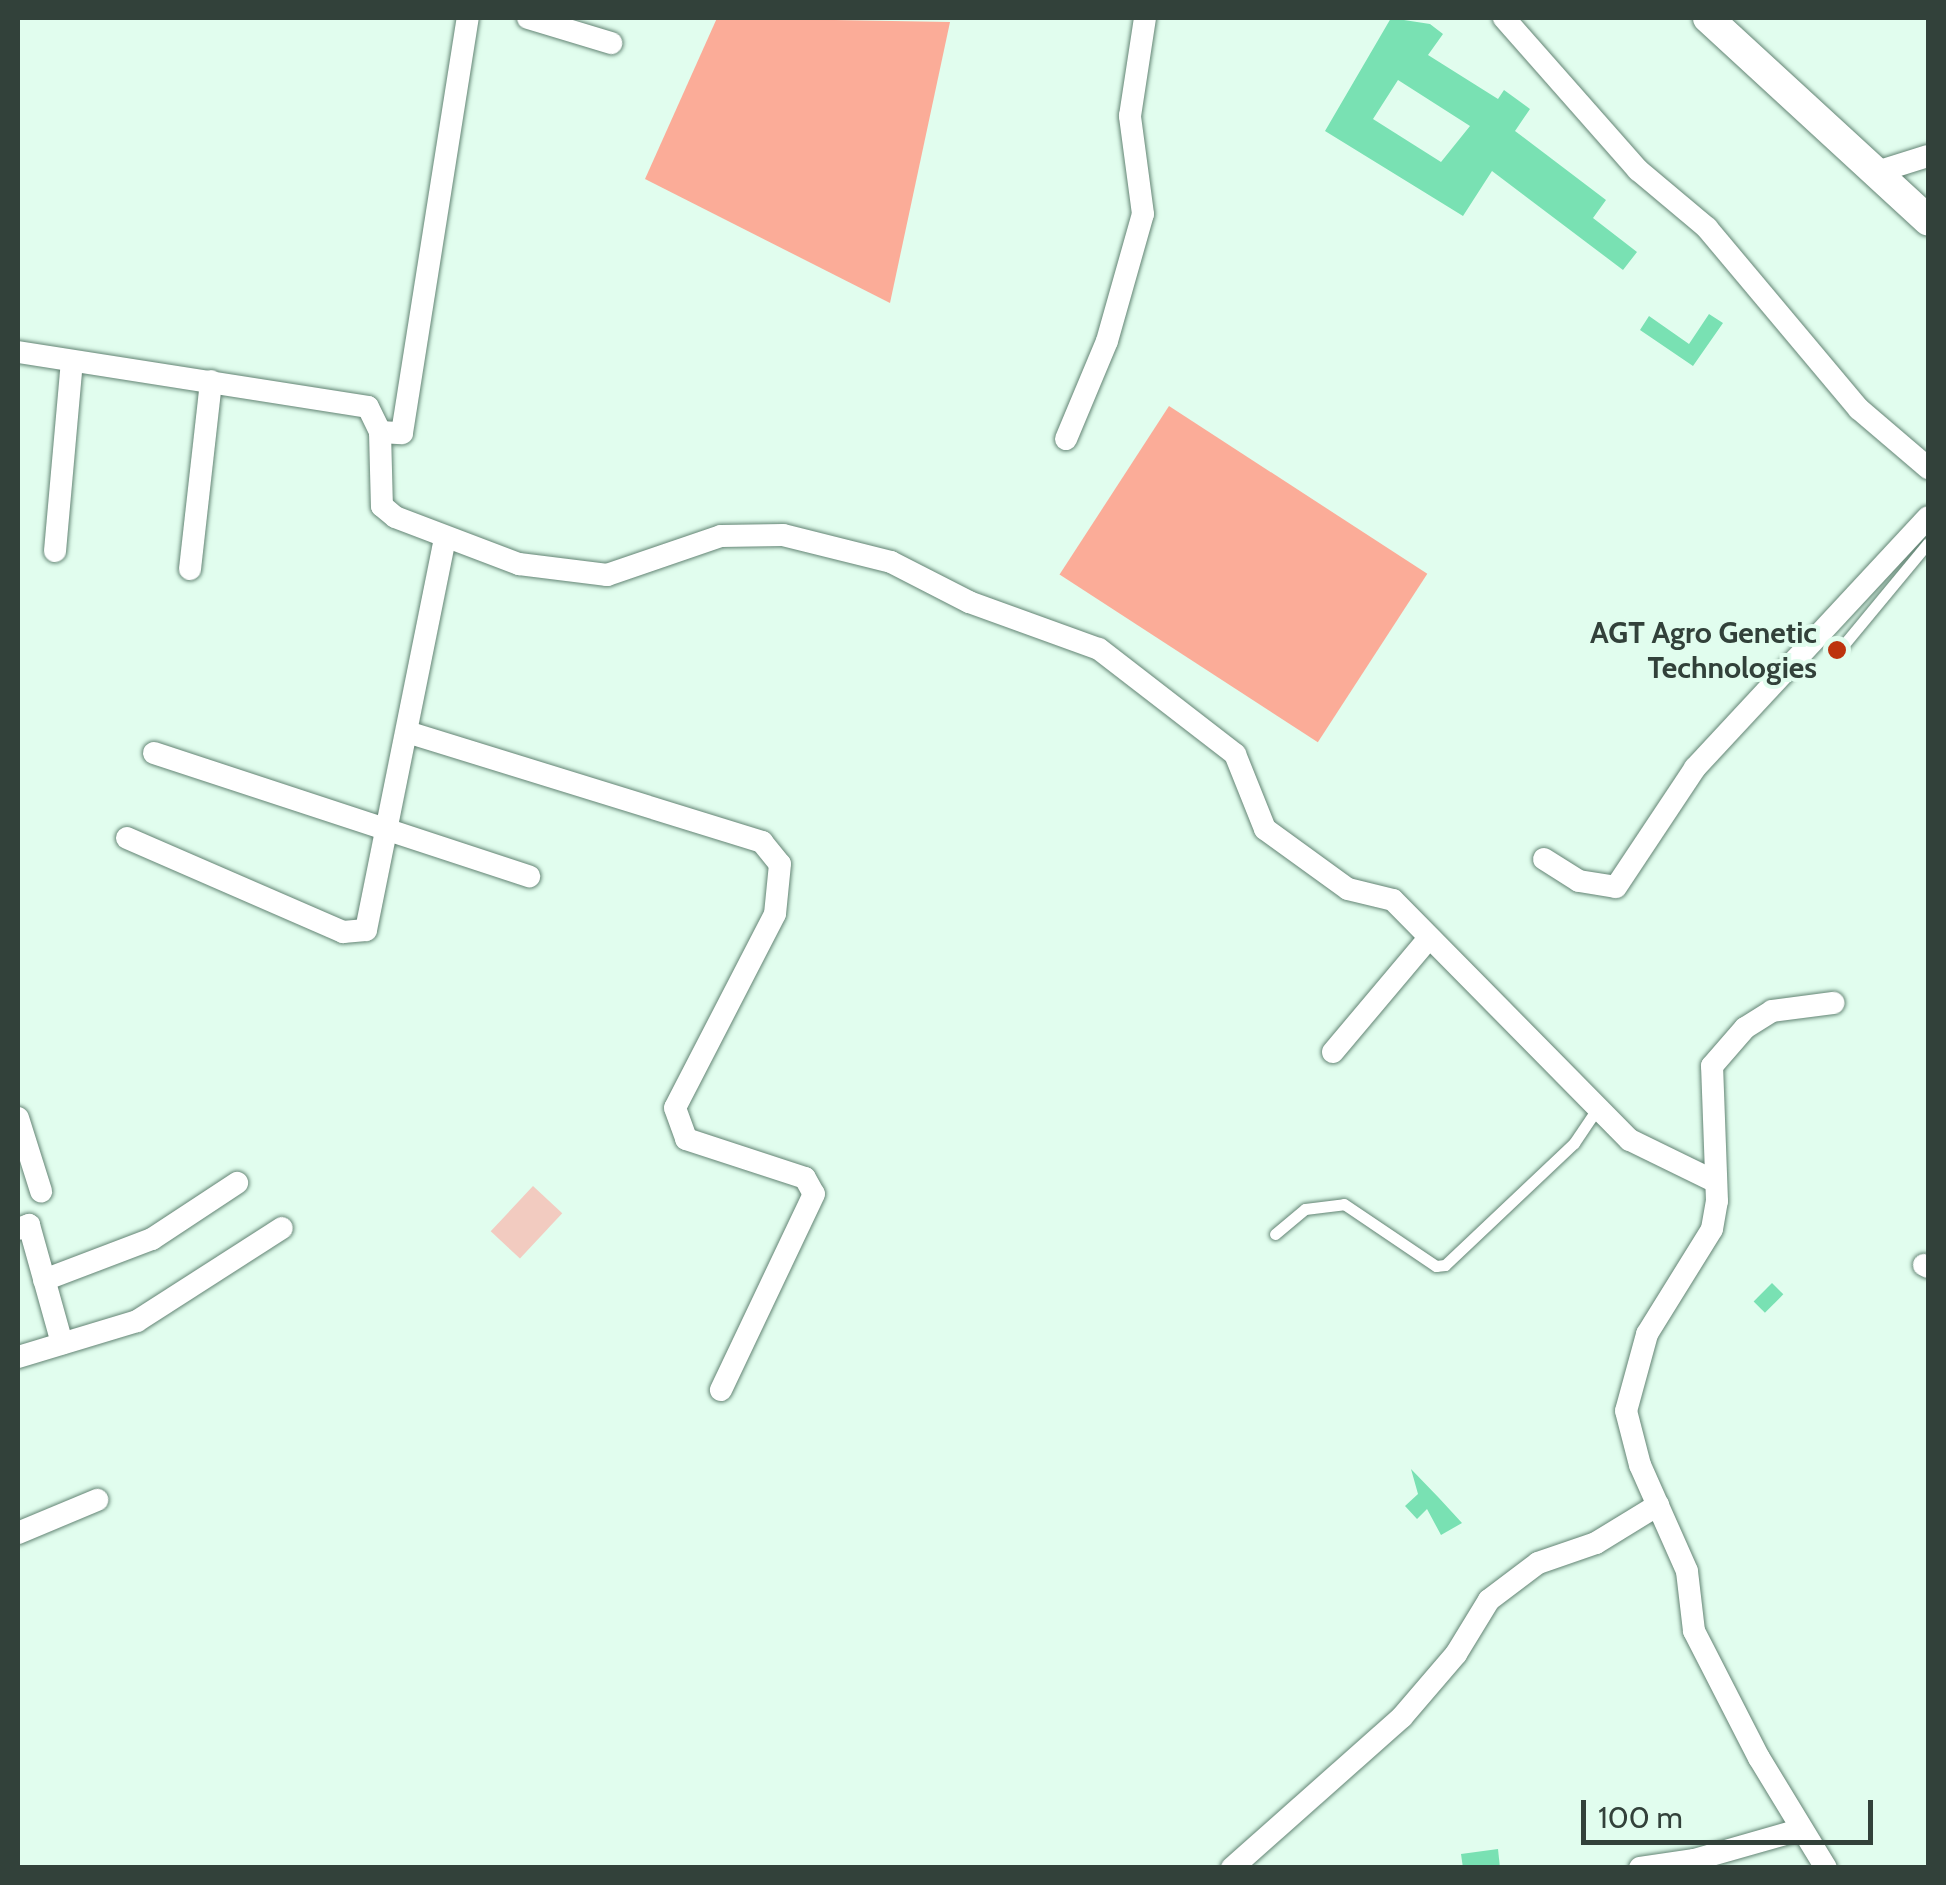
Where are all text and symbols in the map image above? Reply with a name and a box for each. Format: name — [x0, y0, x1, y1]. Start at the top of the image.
place label: AGT Agro Genetic Technologies — [1590, 615, 1817, 686]
marker: AGT Agro Genetic Technologies — [1826, 639, 1848, 661]
scale bar — [1586, 1780, 1878, 1842]
text: 100 m — [1598, 1799, 1683, 1836]

